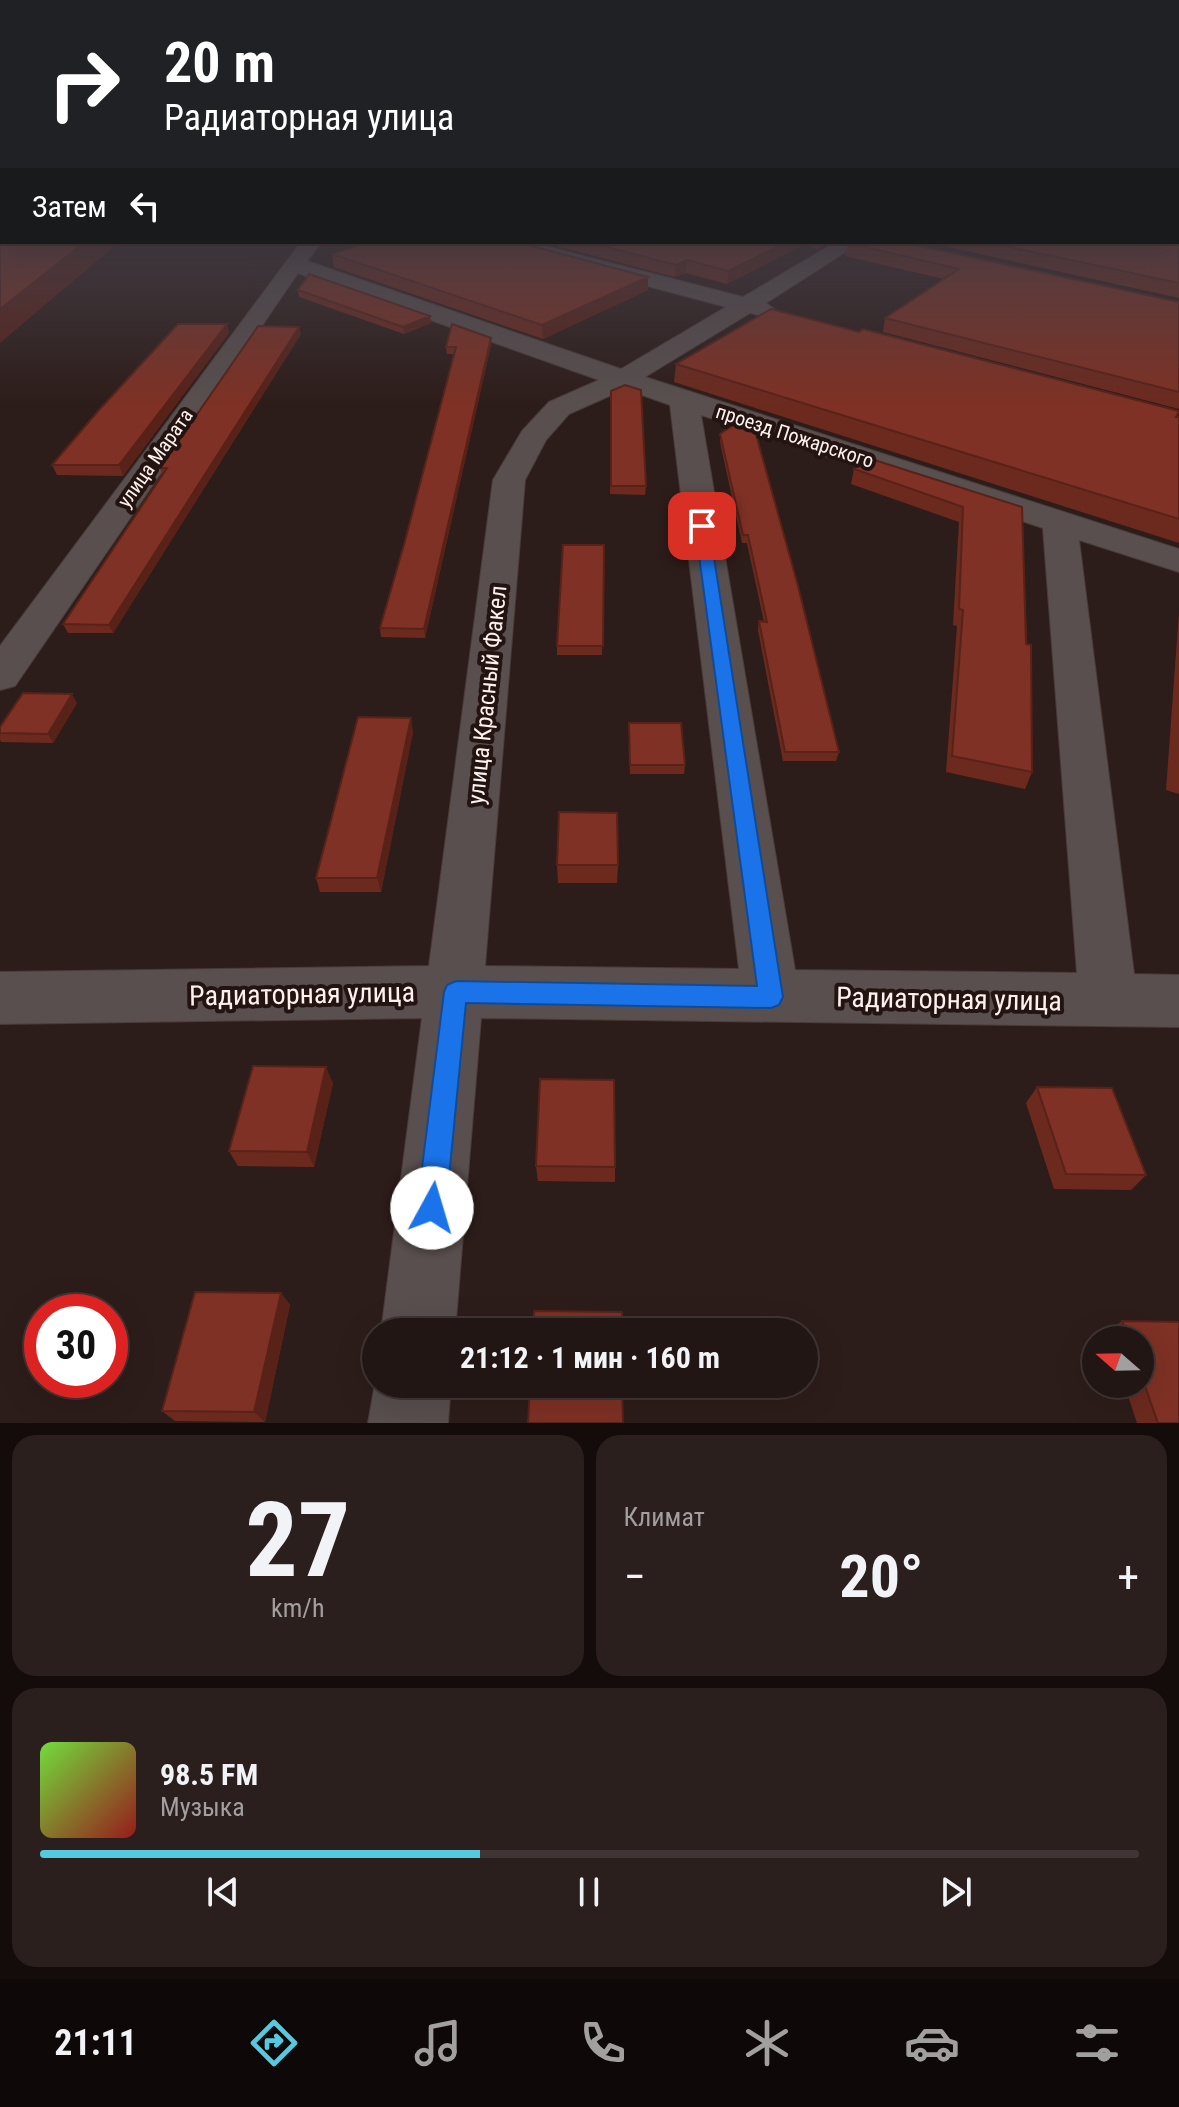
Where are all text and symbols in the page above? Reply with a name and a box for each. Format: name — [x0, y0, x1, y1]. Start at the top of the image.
text: 20 m — [164, 30, 275, 96]
icon: right — [32, 32, 136, 136]
text: Радиаторная улица — [164, 97, 454, 139]
icon: left — [123, 184, 167, 228]
text: Затем — [32, 189, 107, 224]
street label: проезд Пожарского — [713, 399, 877, 473]
street label: улица Марата — [112, 404, 198, 512]
pin — [668, 492, 736, 560]
icon: arrive — [680, 504, 724, 548]
street label: улица Красный Факел — [462, 584, 512, 806]
street label: Радиаторная улица — [189, 976, 415, 1012]
street label: Радиаторная улица — [836, 981, 1062, 1017]
position arrow — [390, 1166, 474, 1250]
speed limit sign: 30 — [24, 1294, 128, 1398]
north arrow — [1082, 1326, 1154, 1398]
map controls — [1082, 1326, 1154, 1398]
text: 21:12 · 1 мин · 160 m — [460, 1340, 720, 1375]
text: 27 — [245, 1480, 350, 1601]
text: Климат — [624, 1502, 705, 1532]
text: 20° — [839, 1541, 923, 1612]
text: − — [624, 1551, 646, 1603]
text: + — [1117, 1551, 1139, 1603]
text: km/h — [271, 1593, 325, 1623]
text: 98.5 FM — [160, 1757, 258, 1792]
text: Музыка — [160, 1792, 245, 1822]
icon: previous — [201, 1870, 245, 1914]
icon: pause — [567, 1870, 611, 1914]
icon: next — [934, 1870, 978, 1914]
icon: directions — [246, 2015, 302, 2071]
icon: music — [410, 2015, 466, 2071]
icon: phone — [575, 2015, 631, 2071]
icon: climate — [739, 2015, 795, 2071]
icon: car — [904, 2015, 960, 2071]
icon: filters — [1069, 2015, 1125, 2071]
text: 21:11 — [54, 2022, 137, 2064]

